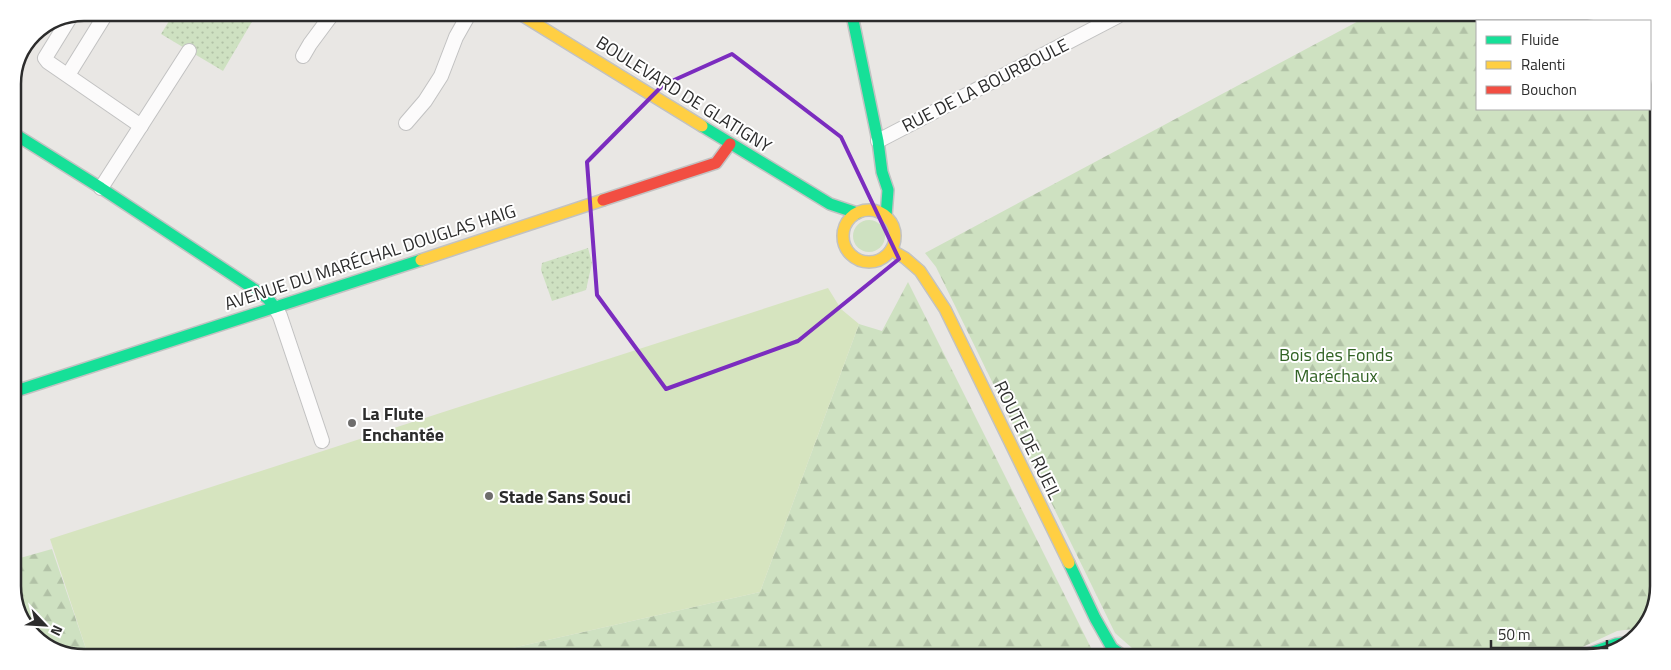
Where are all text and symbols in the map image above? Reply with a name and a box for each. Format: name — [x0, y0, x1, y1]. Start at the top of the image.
legend — [1476, 20, 1651, 110]
text: Fluide — [1521, 28, 1559, 51]
street label: BOULEVARD DE GLATIGNY — [591, 29, 777, 159]
street label: RUE DE LA BOURBOULE — [897, 31, 1073, 139]
text: Ralenti — [1521, 53, 1565, 76]
text: Bouchon — [1521, 78, 1577, 101]
street label: AVENUE DU MARÉCHAL DOUGLAS HAIG — [221, 197, 519, 317]
park label: Bois des Fonds Maréchaux — [1279, 341, 1393, 389]
street label: ROUTE DE RUEIL — [988, 376, 1069, 504]
place label: La Flute Enchantée — [362, 400, 444, 448]
marker: La Flute Enchantée — [346, 417, 358, 429]
place label: Stade Sans Souci — [499, 483, 631, 510]
marker: Stade Sans Souci — [483, 490, 495, 502]
north arrow — [20, 600, 70, 650]
scale bar — [1491, 618, 1607, 650]
text: N — [46, 622, 69, 640]
text: 50 m — [1498, 623, 1531, 646]

